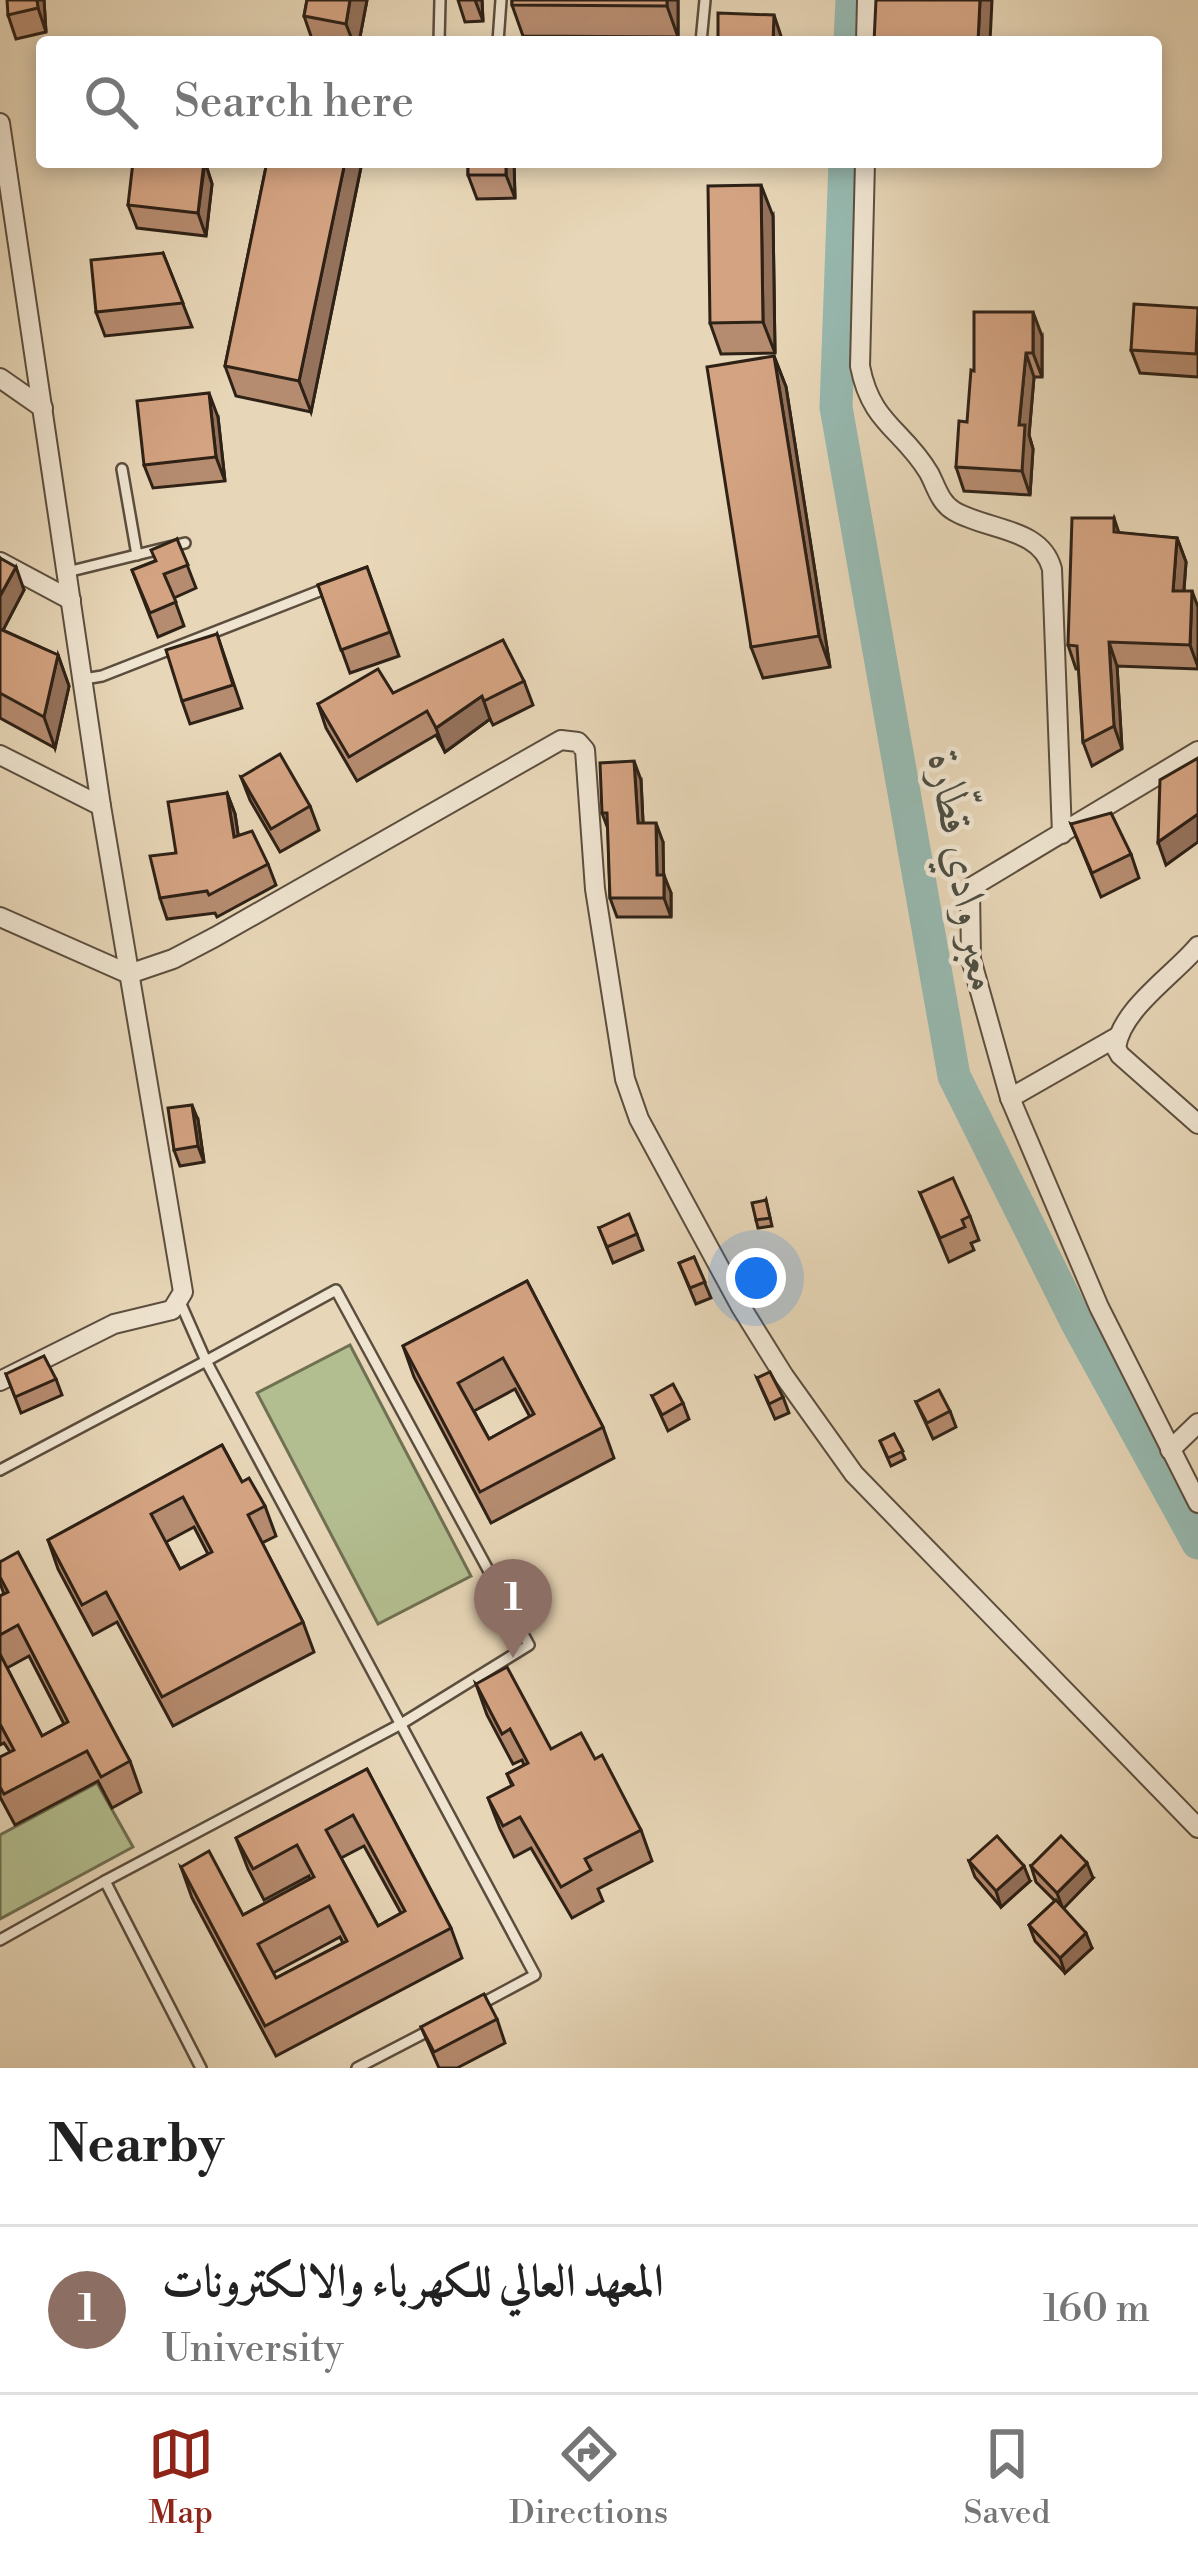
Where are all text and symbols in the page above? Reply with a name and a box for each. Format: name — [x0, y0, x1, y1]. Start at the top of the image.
search box — [36, 36, 1162, 168]
icon: search — [78, 69, 144, 135]
text: Search here — [174, 74, 414, 131]
water label: معبر وادي قطّارة — [909, 746, 1015, 998]
your location — [726, 1248, 786, 1308]
pin: 1 — [474, 1559, 552, 1658]
text: Nearby — [48, 2114, 224, 2178]
text: المعهد العالي للكهرباء والالكترونات — [162, 2254, 664, 2311]
text: 1 — [78, 2285, 96, 2334]
text: 160 m — [1043, 2285, 1150, 2334]
text: University — [162, 2325, 344, 2374]
tab: Map — [148, 2421, 214, 2534]
tab: Directions — [509, 2421, 668, 2534]
tab: Saved — [964, 2421, 1050, 2534]

